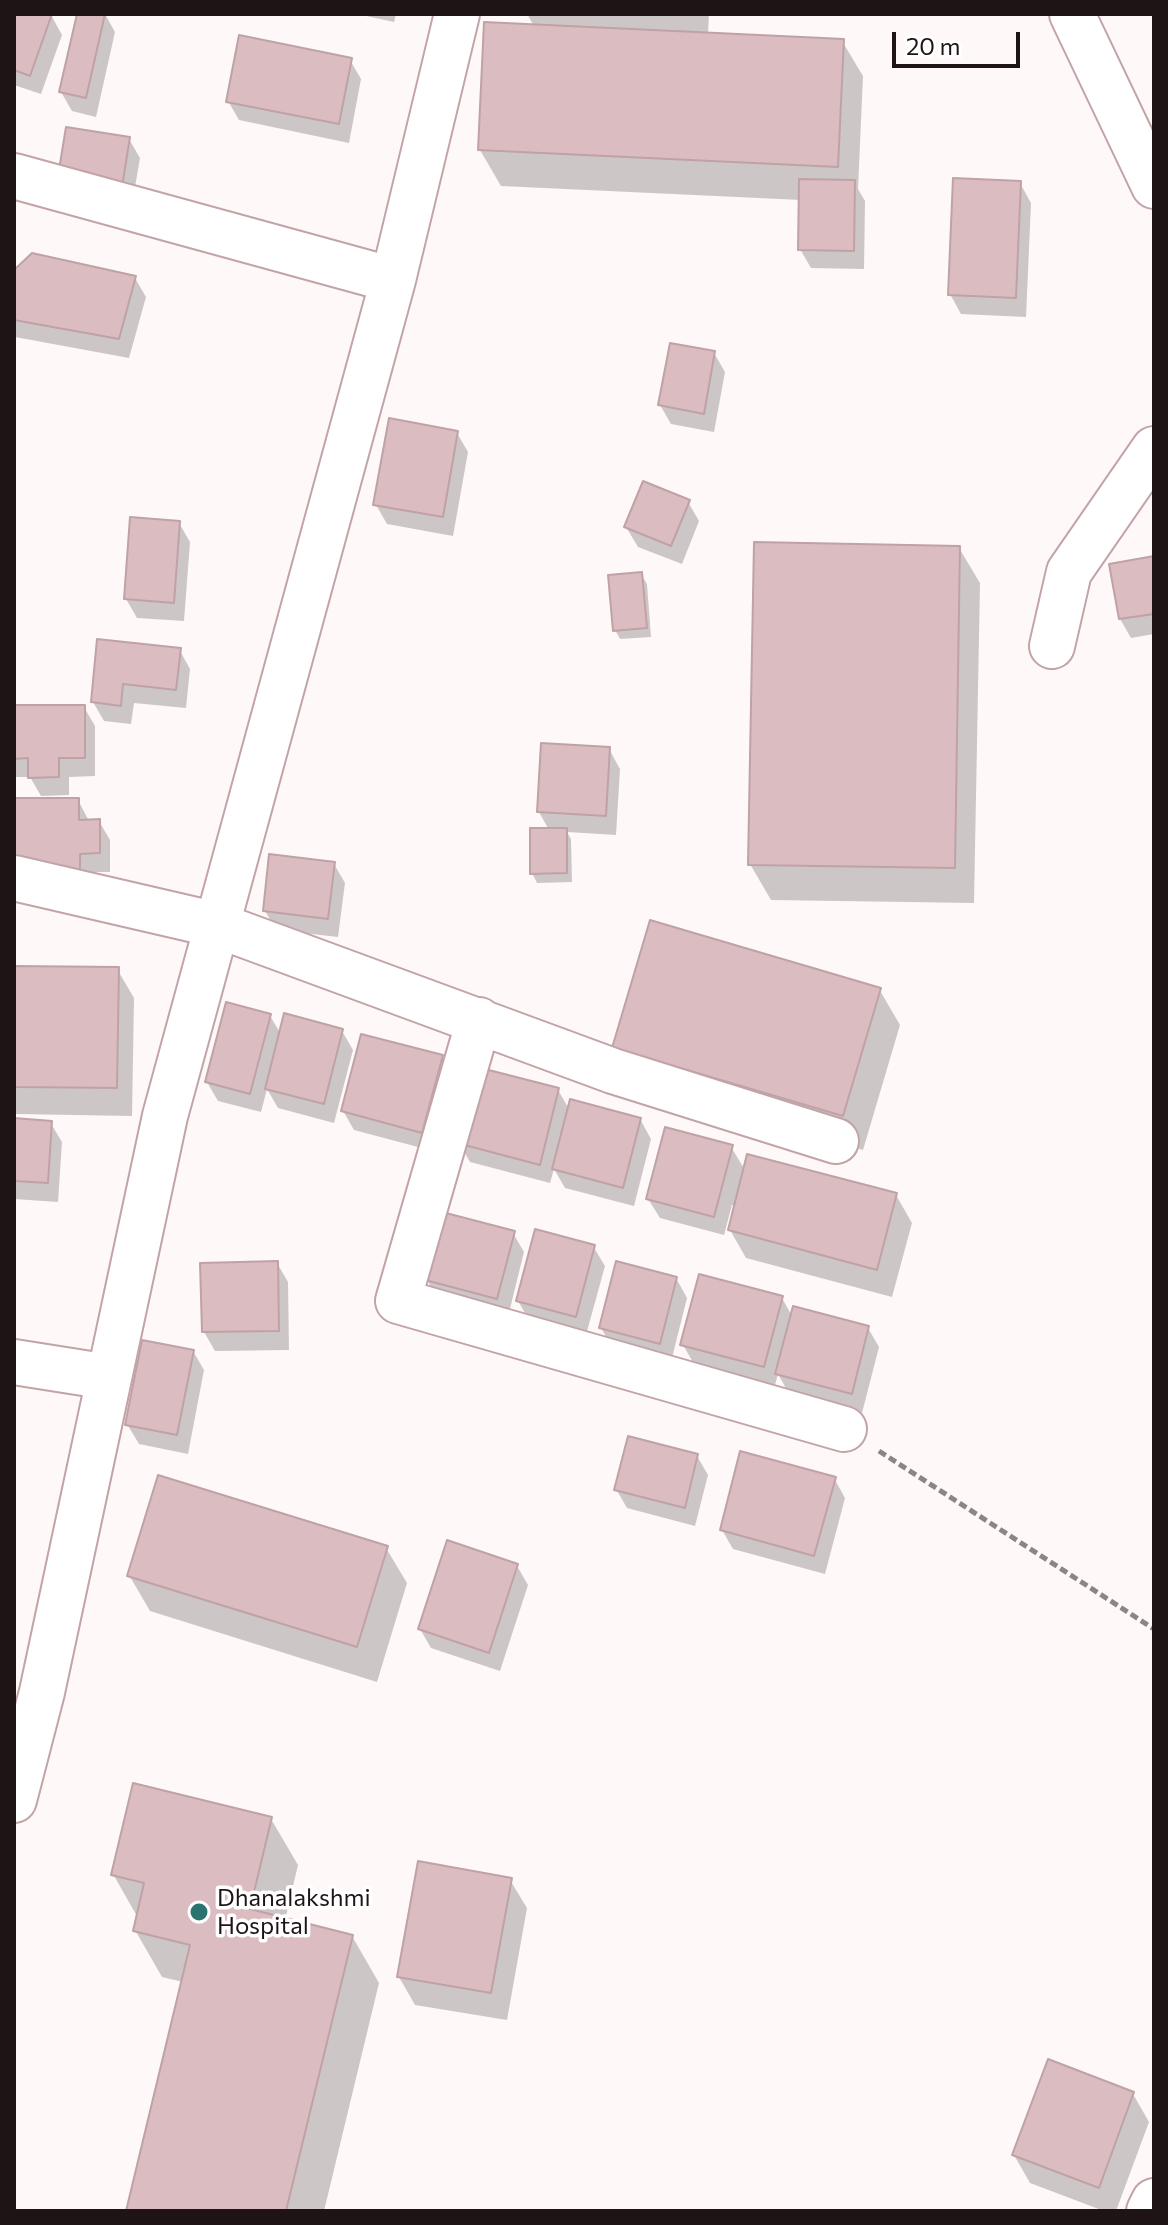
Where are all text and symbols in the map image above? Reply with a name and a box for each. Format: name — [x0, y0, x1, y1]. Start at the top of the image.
scale bar — [896, 16, 1024, 66]
text: 20 m — [906, 31, 960, 60]
place label: Dhanalakshmi Hospital — [217, 1884, 371, 1940]
marker: Dhanalakshmi Hospital — [188, 1901, 210, 1923]

